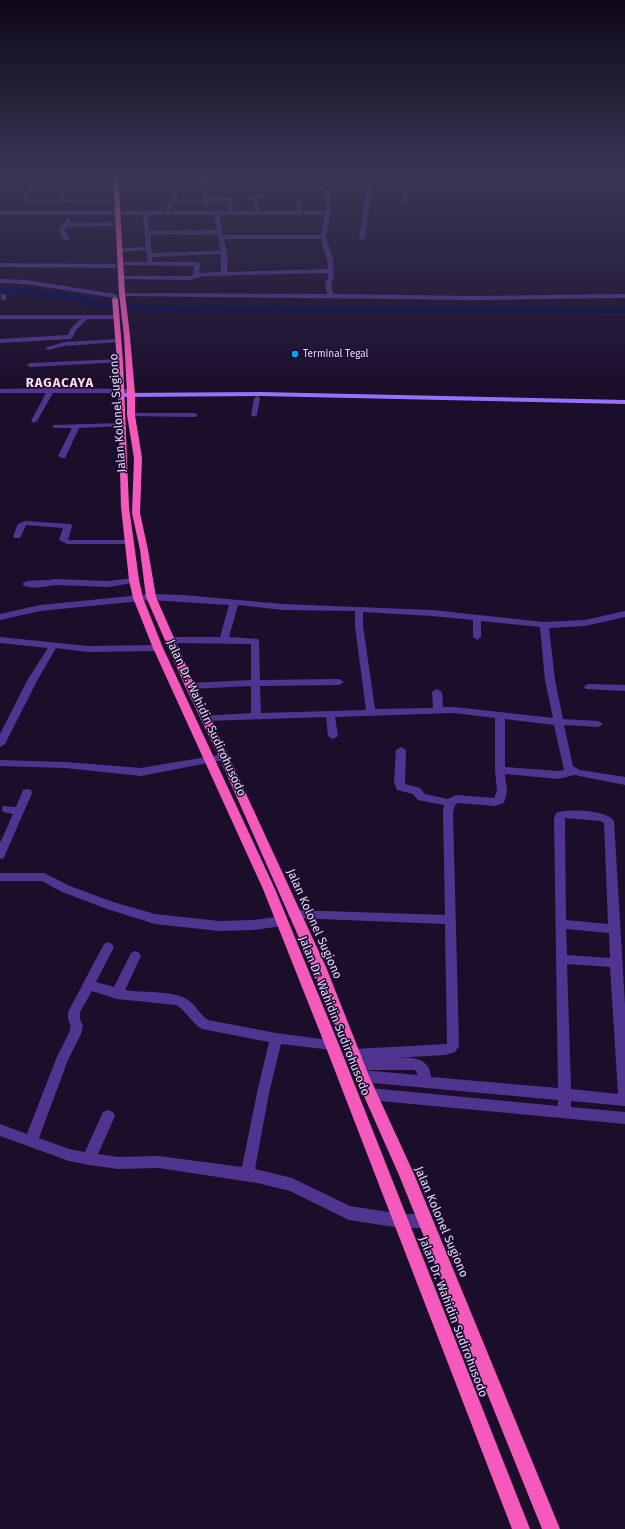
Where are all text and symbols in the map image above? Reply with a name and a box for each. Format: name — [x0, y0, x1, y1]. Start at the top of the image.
place label: Terminal Tegal — [303, 348, 368, 360]
marker: Terminal Tegal — [290, 349, 300, 359]
street label: Jalan Kolonel Sugiono — [107, 353, 129, 473]
district label: RAGACAYA — [26, 375, 94, 391]
street label: Jalan Dr. Wahidin Sudirohusodo — [163, 637, 249, 799]
street label: Jalan Kolonel Sugiono — [283, 867, 345, 981]
street label: Jalan Dr. Wahidin Sudirohusodo — [295, 934, 373, 1098]
street label: Jalan Kolonel Sugiono — [411, 1164, 471, 1280]
street label: Jalan Dr. Wahidin Sudirohusodo — [416, 1235, 490, 1399]

